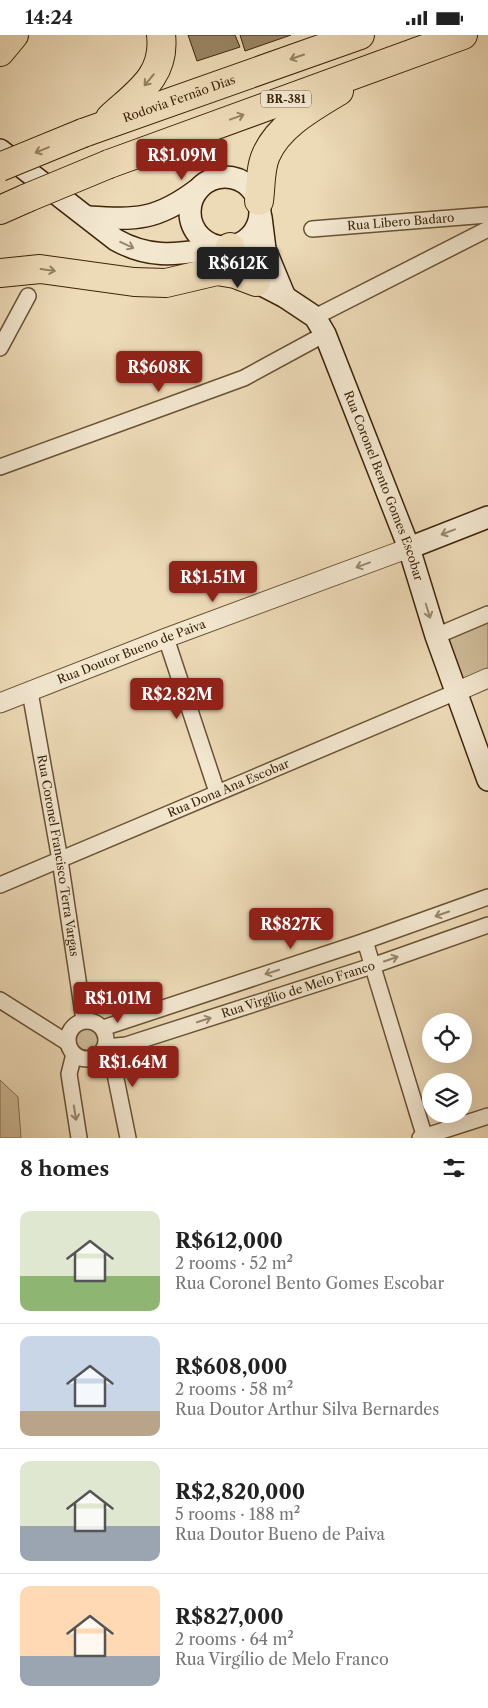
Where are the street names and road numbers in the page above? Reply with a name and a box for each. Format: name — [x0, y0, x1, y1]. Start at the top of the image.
street label: Rodovia Fernão Dias — [121, 72, 237, 125]
road number: BR-381 — [261, 91, 311, 107]
street label: Rua Libero Badaro — [347, 210, 455, 233]
street label: Rua Coronel Bento Gomes Escobar — [341, 388, 427, 582]
street label: Rua Doutor Bueno de Paiva — [55, 616, 208, 687]
street label: Rua Coronel Francisco Terra Vargas — [34, 753, 82, 957]
street label: Rua Dona Ana Escobar — [165, 755, 291, 820]
street label: Rua Virgílio de Melo Franco — [219, 958, 377, 1021]

